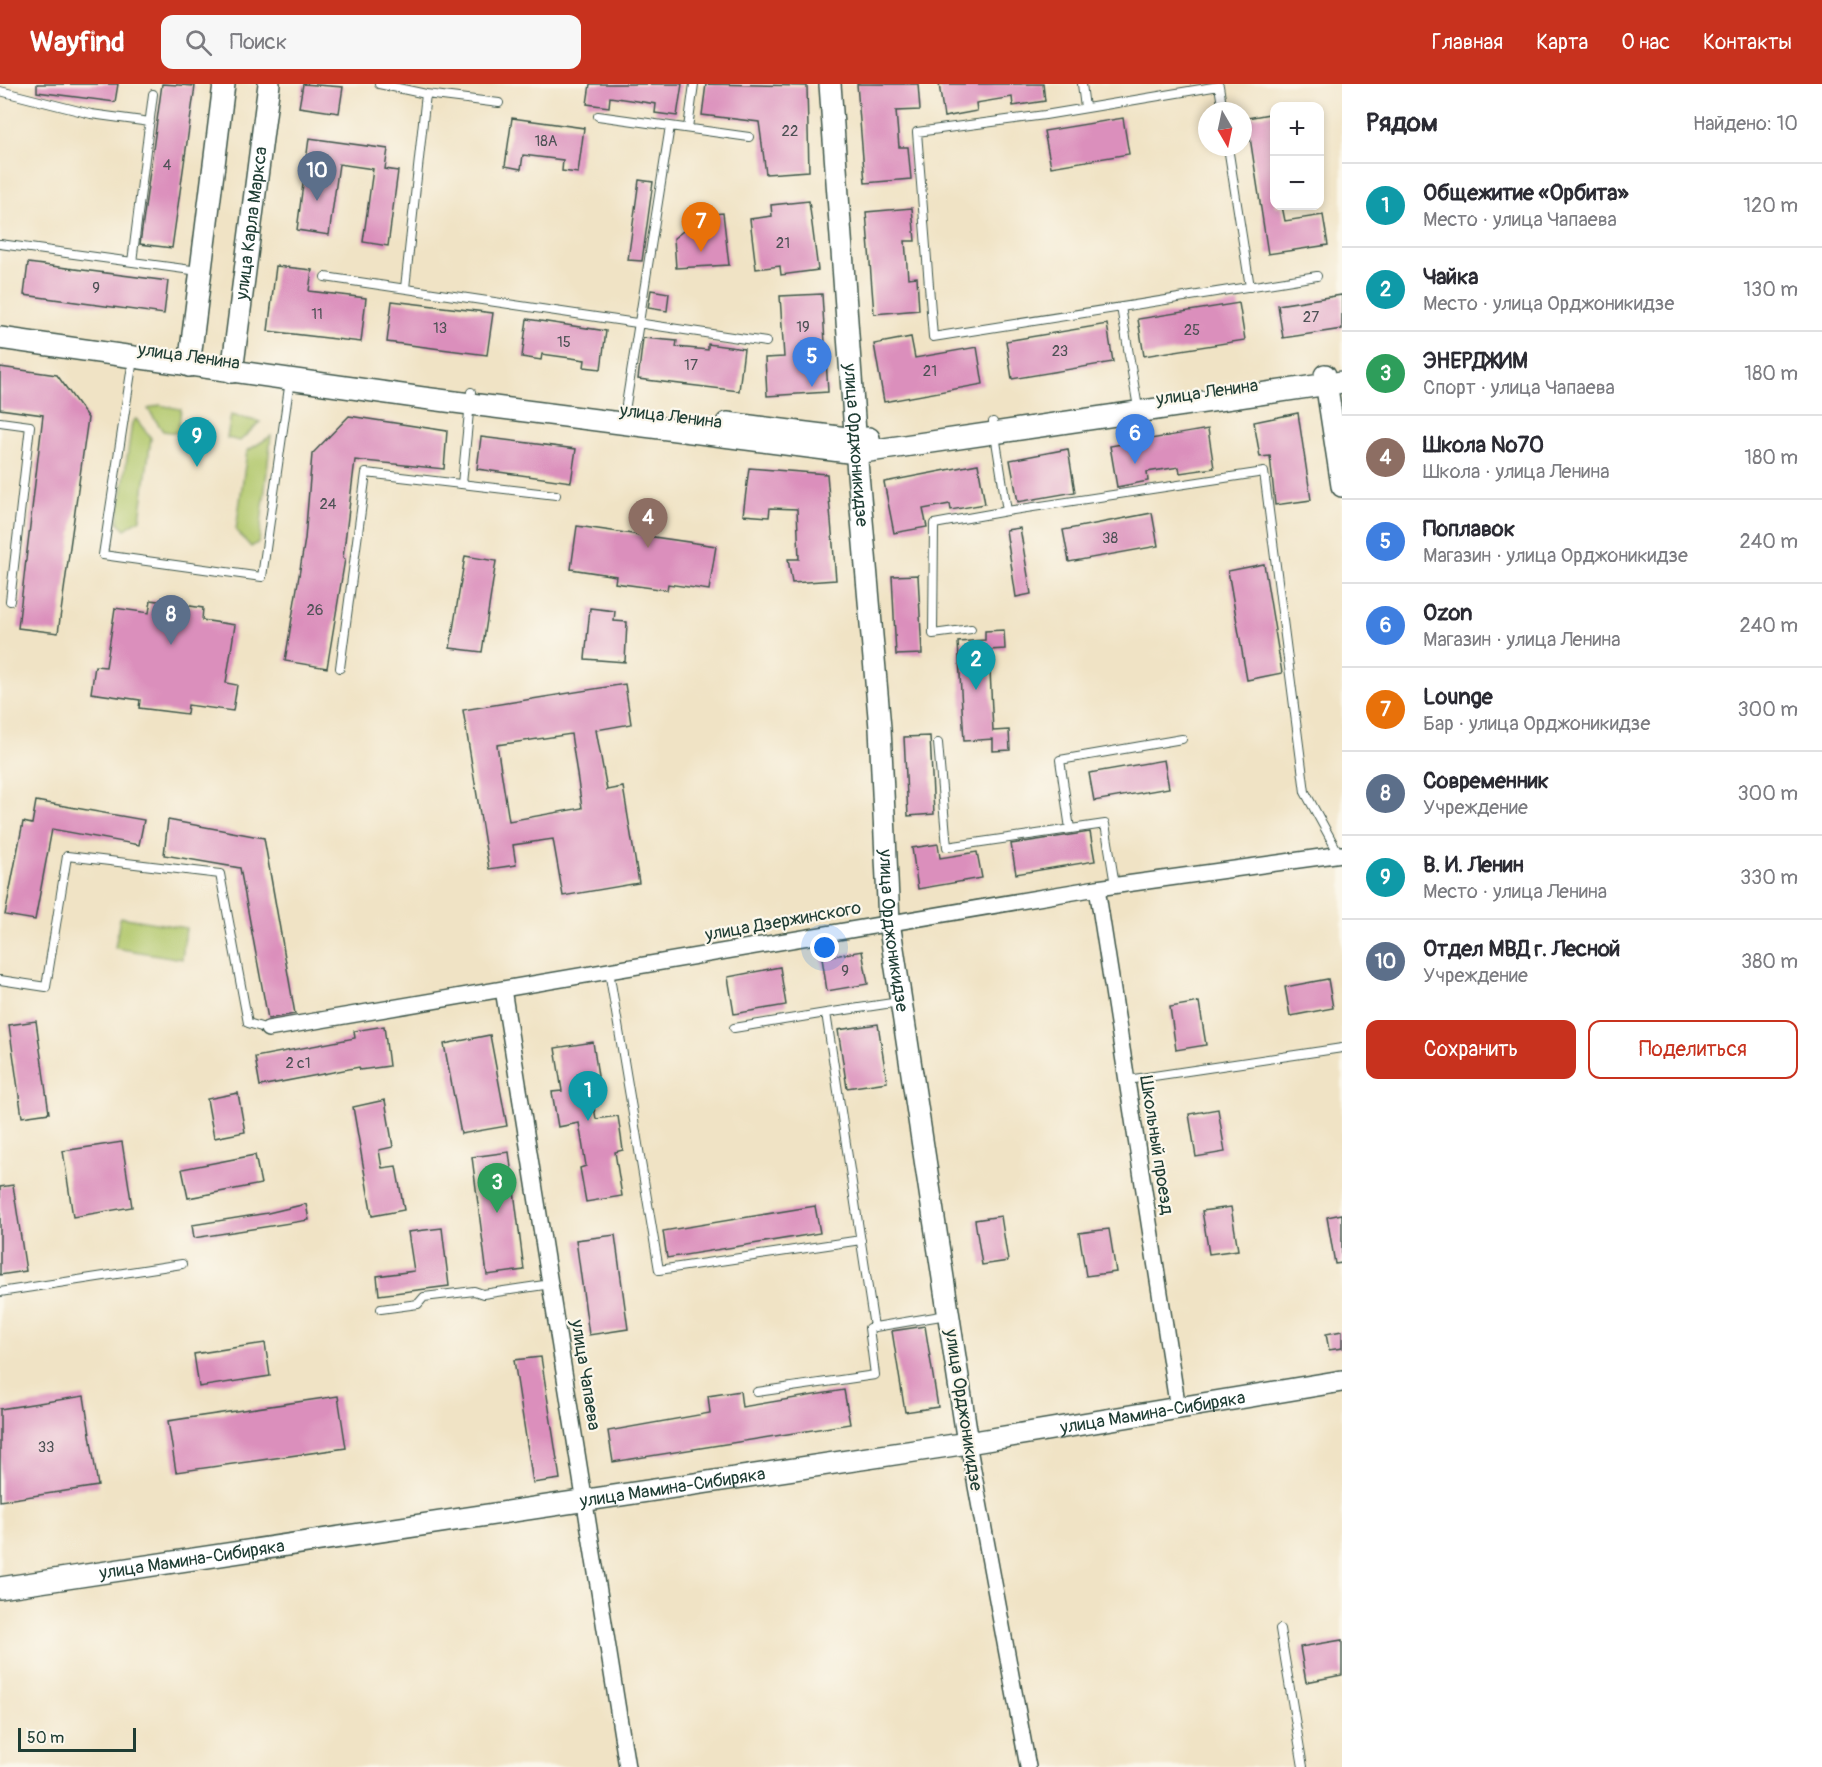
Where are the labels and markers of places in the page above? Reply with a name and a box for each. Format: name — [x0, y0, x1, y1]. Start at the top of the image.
pin: 10 — [298, 152, 336, 201]
pin: 7 — [682, 202, 720, 252]
pin: 5 — [792, 338, 832, 387]
pin: 6 — [1116, 414, 1154, 464]
pin: 9 — [178, 418, 216, 467]
pin: 4 — [628, 498, 668, 548]
pin: 8 — [152, 596, 190, 645]
pin: 2 — [956, 640, 996, 690]
pin: 1 — [568, 1072, 608, 1121]
pin: 3 — [478, 1164, 516, 1213]

